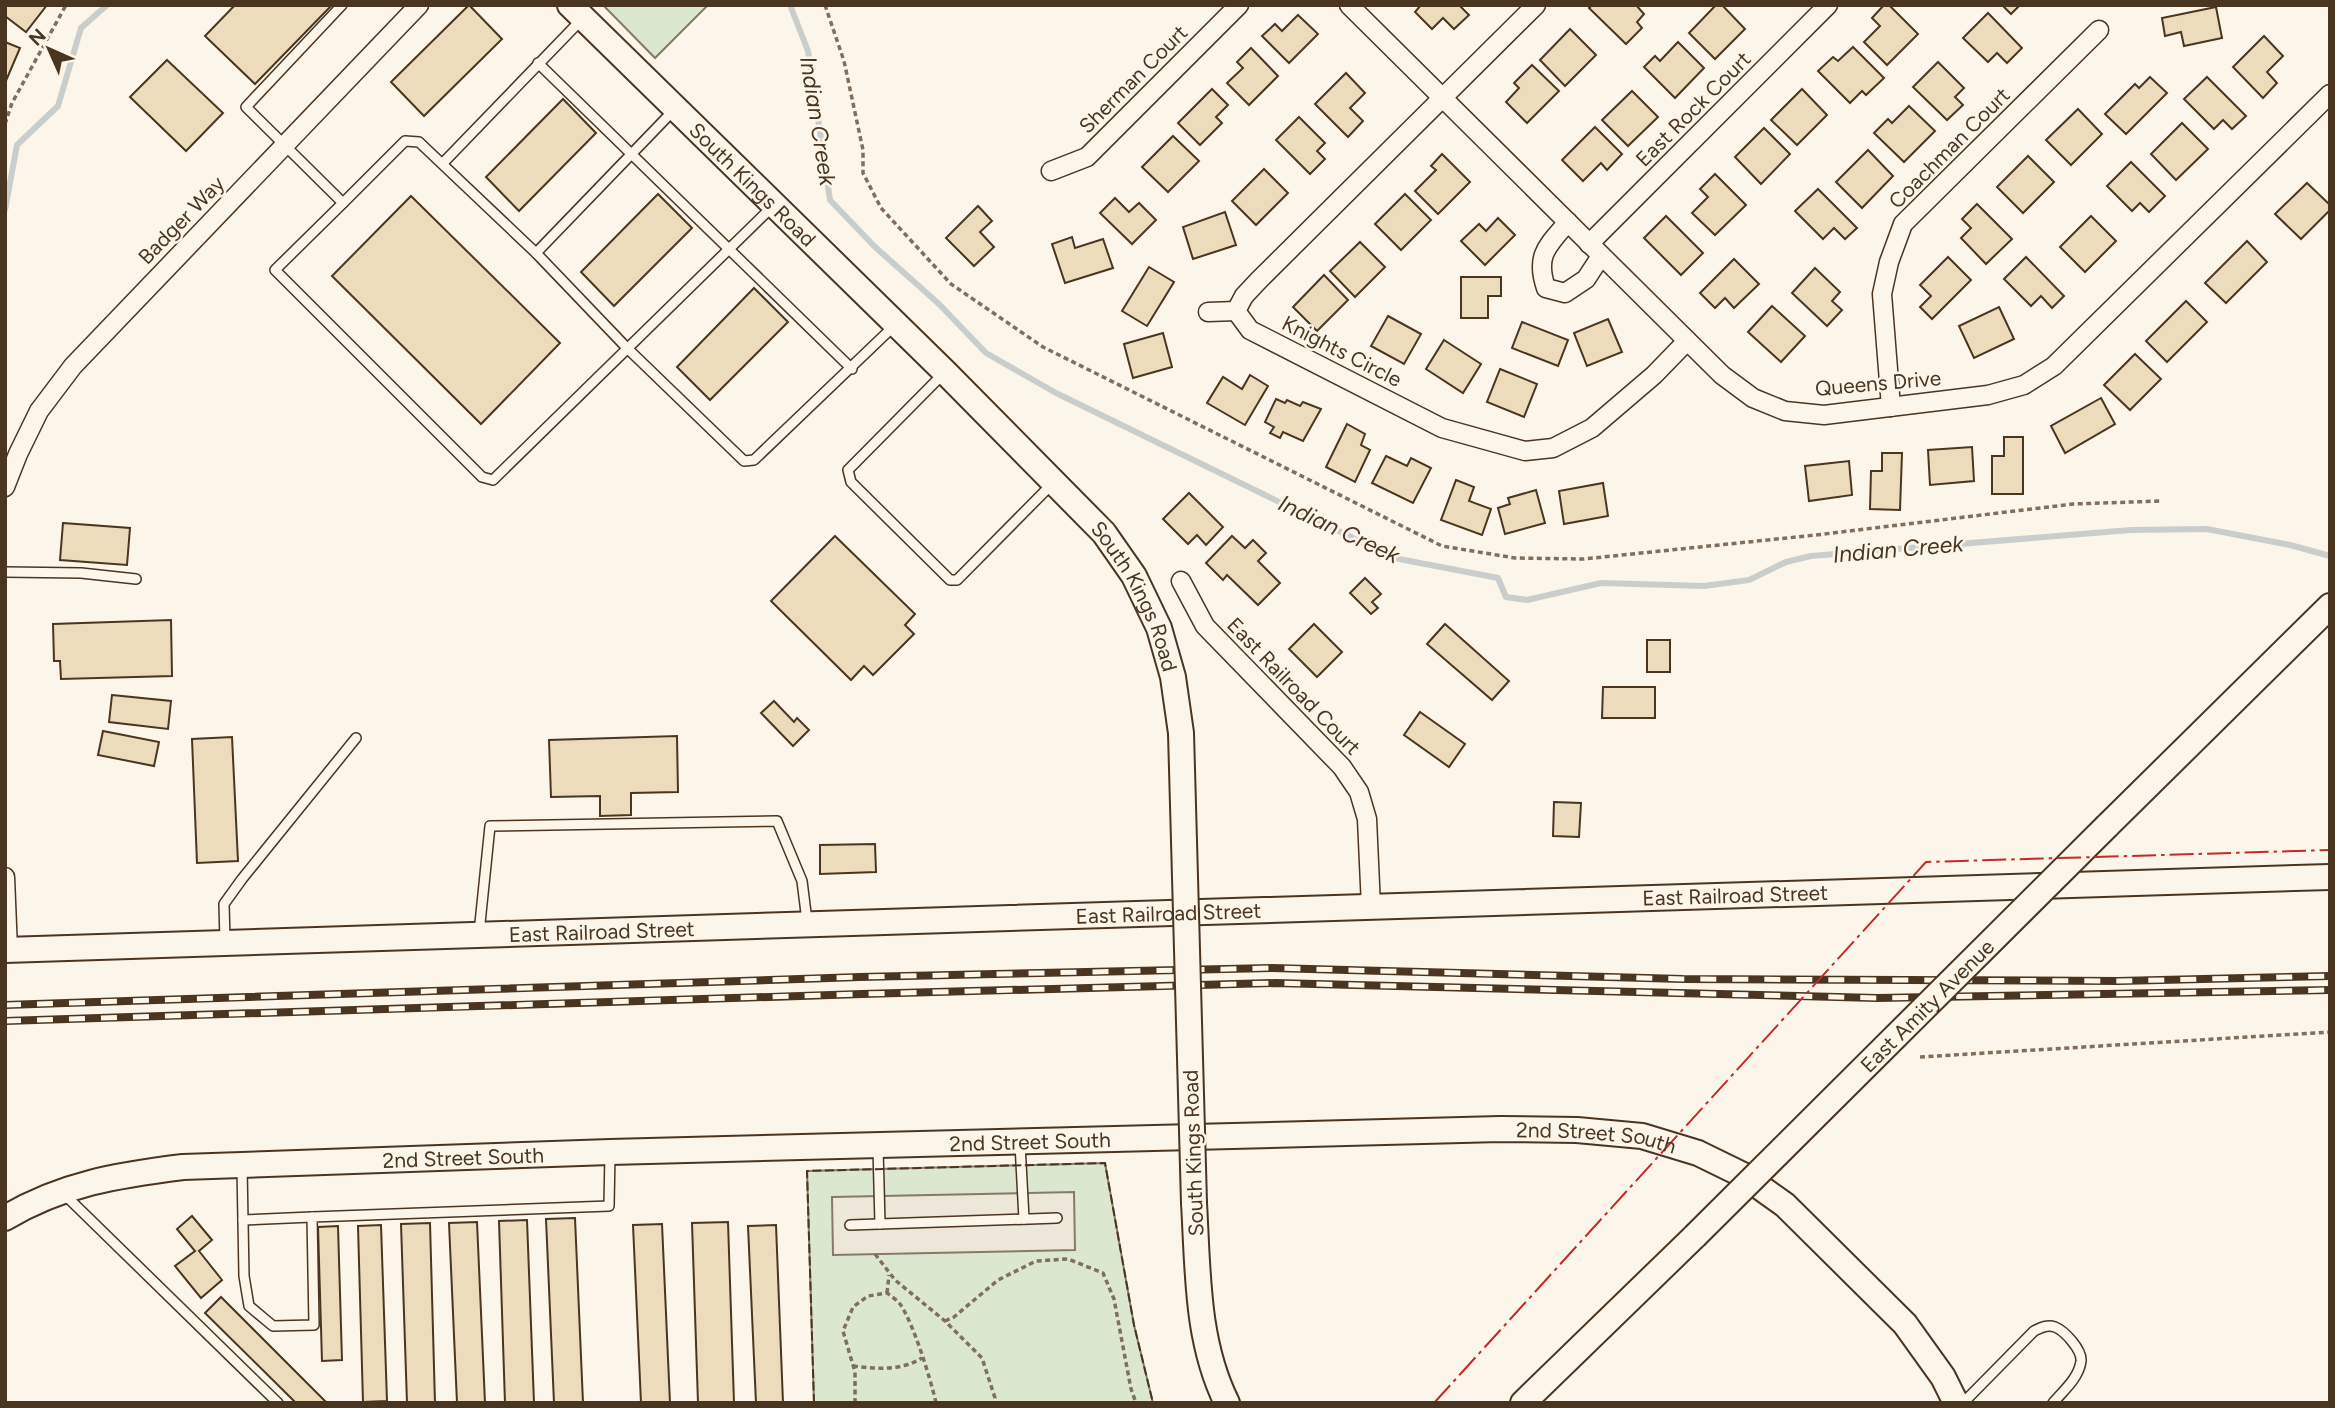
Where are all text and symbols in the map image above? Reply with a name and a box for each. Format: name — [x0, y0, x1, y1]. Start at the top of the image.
north arrow — [14, 14, 84, 84]
street label: Sherman Court — [1074, 20, 1192, 138]
text: N — [24, 24, 51, 51]
street label: East Rock Court — [1630, 46, 1756, 172]
water label: Indian Creek — [794, 54, 842, 189]
street label: Coachman Court — [1883, 82, 2015, 214]
street label: South Kings Road — [685, 117, 821, 251]
street label: Badger Way — [133, 171, 229, 269]
street label: Knights Circle — [1278, 310, 1406, 392]
street label: Queens Drive — [1814, 365, 1942, 401]
water label: Indian Creek — [1274, 489, 1405, 570]
street label: South Kings Road — [1086, 515, 1183, 674]
water label: Indian Creek — [1832, 529, 1965, 569]
street label: East Railroad Court — [1222, 612, 1366, 760]
street label: East Railroad Street — [1642, 879, 1828, 910]
street label: East Railroad Street — [1075, 897, 1262, 928]
street label: East Railroad Street — [508, 916, 695, 947]
street label: East Amity Avenue — [1855, 934, 1999, 1077]
street label: South Kings Road — [1178, 1069, 1208, 1237]
street label: 2nd Street South — [1516, 1117, 1679, 1158]
street label: 2nd Street South — [949, 1127, 1111, 1156]
street label: 2nd Street South — [382, 1142, 544, 1172]

